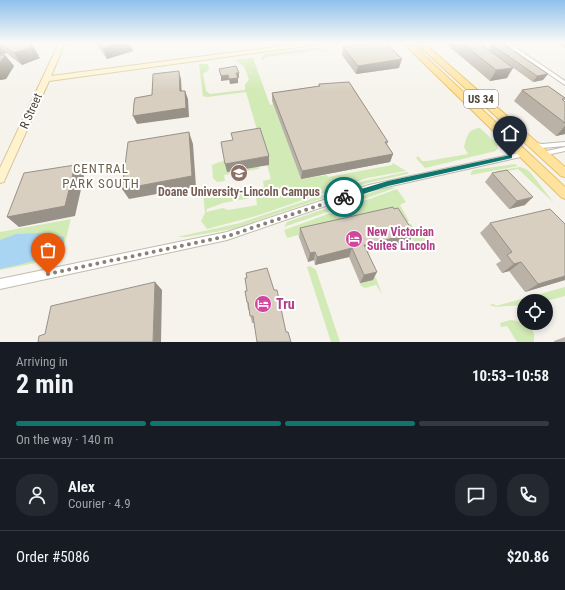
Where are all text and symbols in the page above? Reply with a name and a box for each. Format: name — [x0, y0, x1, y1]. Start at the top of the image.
road number: US 34 — [464, 90, 498, 108]
street label: R Street — [17, 91, 45, 131]
pin — [493, 116, 527, 157]
icon: home — [499, 122, 521, 144]
district label: CENTRAL PARK SOUTH — [62, 161, 140, 191]
school or university icon: Doane University-Lincoln Campus — [229, 163, 249, 183]
courier — [324, 177, 364, 217]
place label: Doane University-Lincoln Campus — [158, 185, 321, 199]
icon: bike — [333, 186, 355, 208]
place label: New Victorian Suites Lincoln — [367, 225, 435, 253]
hotel icon: New Victorian Suites Lincoln — [344, 229, 364, 249]
pin — [31, 233, 65, 274]
icon: bag — [37, 239, 59, 261]
hotel icon: Tru — [253, 294, 273, 314]
map controls — [517, 294, 553, 330]
button: locate — [517, 294, 553, 330]
place label: Tru — [276, 296, 295, 312]
text: Arriving in — [16, 354, 68, 369]
text: 10:53–10:58 — [472, 367, 549, 385]
text: 2 min — [16, 369, 74, 399]
text: On the way · 140 m — [16, 432, 113, 447]
button: person — [16, 474, 58, 516]
button: chat — [455, 474, 497, 516]
button: phone — [507, 474, 549, 516]
text: Alex — [68, 478, 95, 496]
text: Courier · 4.9 — [68, 496, 131, 511]
text: Order #5086 — [16, 548, 90, 566]
text: $20.86 — [507, 548, 549, 566]

